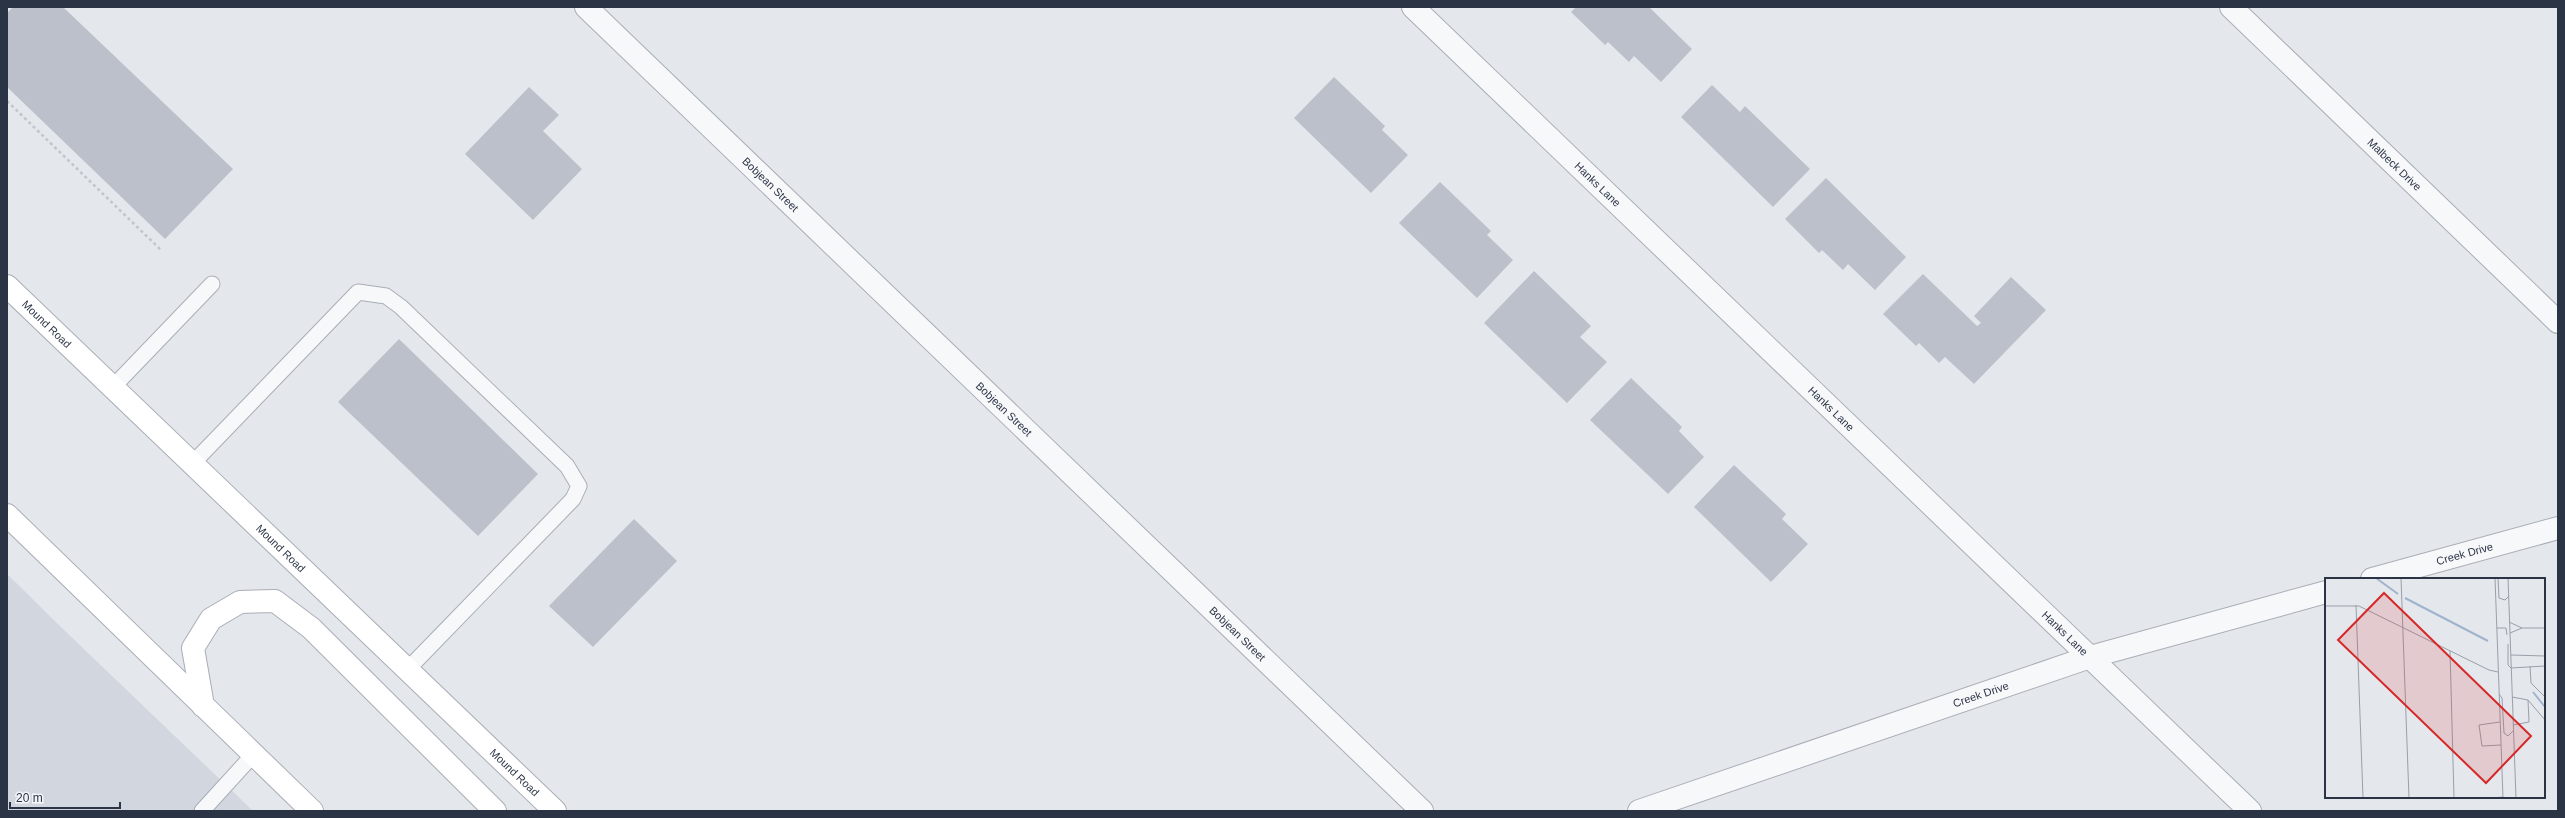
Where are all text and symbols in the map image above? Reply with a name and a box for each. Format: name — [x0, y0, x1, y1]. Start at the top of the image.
street label: Malbeck Drive — [2365, 136, 2424, 193]
street label: Bobjean Street — [740, 155, 801, 214]
street label: Hanks Lane — [1572, 160, 1623, 209]
street label: Mound Road — [20, 298, 74, 350]
street label: Bobjean Street — [974, 379, 1034, 439]
street label: Hanks Lane — [1806, 384, 1857, 433]
street label: Mound Road — [254, 522, 308, 574]
street label: Creek Drive — [2435, 540, 2494, 567]
inset map — [2325, 578, 2545, 798]
street label: Bobjean Street — [1207, 604, 1268, 663]
street label: Hanks Lane — [2040, 609, 2090, 658]
street label: Creek Drive — [1951, 679, 2010, 709]
street label: Mound Road — [488, 746, 542, 798]
scale bar — [10, 784, 120, 810]
text: 20 m — [16, 791, 43, 805]

